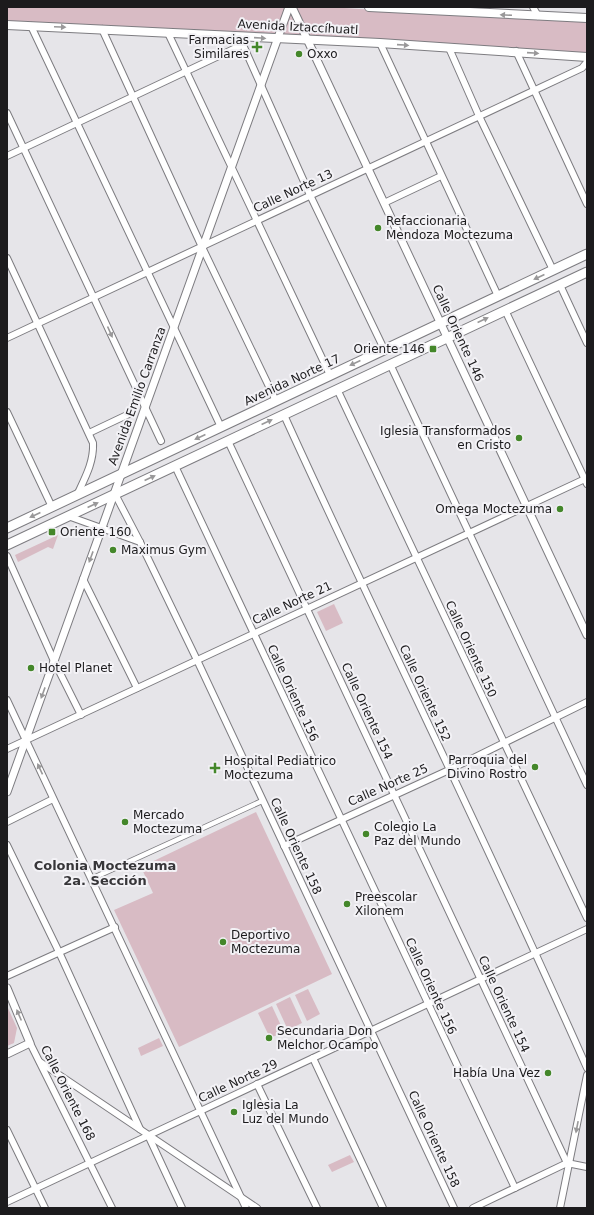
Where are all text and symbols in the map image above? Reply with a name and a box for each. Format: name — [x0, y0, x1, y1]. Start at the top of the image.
one-way arrow — [500, 11, 512, 18]
street label: Avenida Iztaccíhuatl — [237, 17, 359, 37]
one-way arrow — [54, 24, 67, 30]
place label: Farmacias Similares — [189, 33, 249, 61]
one-way arrow — [254, 34, 266, 41]
one-way arrow — [397, 41, 409, 48]
marker: Farmacias Similares — [252, 42, 262, 52]
place label: Oxxo — [307, 47, 338, 61]
marker: Oxxo — [294, 49, 304, 59]
one-way arrow — [527, 49, 539, 56]
street label: Calle Norte 13 — [251, 166, 335, 216]
place label: Refaccionaria Mendoza Moctezuma — [386, 214, 513, 242]
marker: Refaccionaria Mendoza Moctezuma — [373, 223, 383, 233]
one-way arrow — [533, 274, 545, 280]
street label: Calle Oriente 146 — [429, 282, 487, 384]
one-way arrow — [477, 317, 489, 323]
street label: Avenida Emilio Carranza — [105, 325, 169, 467]
one-way arrow — [107, 327, 113, 338]
place label: Oriente 146 — [353, 342, 425, 356]
marker: Oriente 146 — [428, 344, 438, 354]
street label: Avenida Norte 17 — [242, 352, 342, 408]
one-way arrow — [350, 360, 361, 366]
one-way arrow — [262, 419, 273, 425]
place label: Iglesia Transformados en Cristo — [380, 424, 511, 452]
marker: Iglesia Transformados en Cristo — [514, 433, 524, 443]
one-way arrow — [194, 434, 205, 440]
one-way arrow — [144, 475, 156, 481]
one-way arrow — [87, 502, 99, 508]
place label: Omega Moctezuma — [435, 502, 552, 516]
marker: Omega Moctezuma — [555, 504, 565, 514]
one-way arrow — [29, 512, 41, 518]
place label: Oriente 160 — [60, 525, 132, 539]
marker: Oriente 160 — [47, 527, 57, 537]
place label: Maximus Gym — [121, 543, 207, 557]
marker: Maximus Gym — [108, 545, 118, 555]
one-way arrow — [88, 552, 94, 564]
street label: Calle Norte 21 — [250, 578, 334, 628]
street label: Calle Oriente 150 — [442, 598, 500, 700]
street label: Calle Oriente 156 — [264, 642, 322, 744]
street label: Calle Oriente 152 — [396, 642, 454, 744]
street label: Calle Oriente 154 — [338, 660, 396, 762]
place label: Hotel Planet — [39, 661, 113, 675]
marker: Hotel Planet — [26, 663, 36, 673]
one-way arrow — [39, 687, 45, 699]
place label: Parroquia del Divino Rostro — [447, 753, 527, 781]
place label: Hospital Pediatrico Moctezuma — [224, 754, 336, 782]
street label: Calle Norte 25 — [346, 761, 430, 809]
marker: Hospital Pediatrico Moctezuma — [209, 762, 221, 774]
marker: Parroquia del Divino Rostro — [530, 762, 540, 772]
one-way arrow — [37, 764, 43, 775]
street label: Calle Oriente 158 — [267, 795, 325, 897]
place label: Mercado Moctezuma — [133, 808, 202, 836]
marker: Mercado Moctezuma — [120, 817, 130, 827]
place label: Colegio La Paz del Mundo — [374, 820, 461, 848]
marker: Colegio La Paz del Mundo — [361, 829, 371, 839]
district label: Colonia Moctezuma 2a. Sección — [34, 858, 176, 888]
place label: Preescolar Xilonem — [355, 890, 417, 918]
marker: Preescolar Xilonem — [342, 899, 352, 909]
place label: Deportivo Moctezuma — [231, 928, 300, 956]
street label: Calle Oriente 156 — [402, 935, 460, 1037]
marker: Deportivo Moctezuma — [218, 937, 228, 947]
street label: Calle Oriente 154 — [475, 953, 533, 1055]
one-way arrow — [15, 1009, 21, 1021]
place label: Secundaria Don Melchor Ocampo — [277, 1024, 378, 1052]
marker: Secundaria Don Melchor Ocampo — [264, 1033, 274, 1043]
street label: Calle Oriente 168 — [38, 1043, 98, 1143]
street label: Calle Norte 29 — [196, 1056, 280, 1106]
place label: Había Una Vez — [453, 1066, 540, 1080]
marker: Había Una Vez — [543, 1068, 553, 1078]
street label: Calle Oriente 158 — [405, 1088, 463, 1190]
place label: Iglesia La Luz del Mundo — [242, 1098, 329, 1126]
marker: Iglesia La Luz del Mundo — [229, 1107, 239, 1117]
one-way arrow — [574, 1121, 580, 1133]

